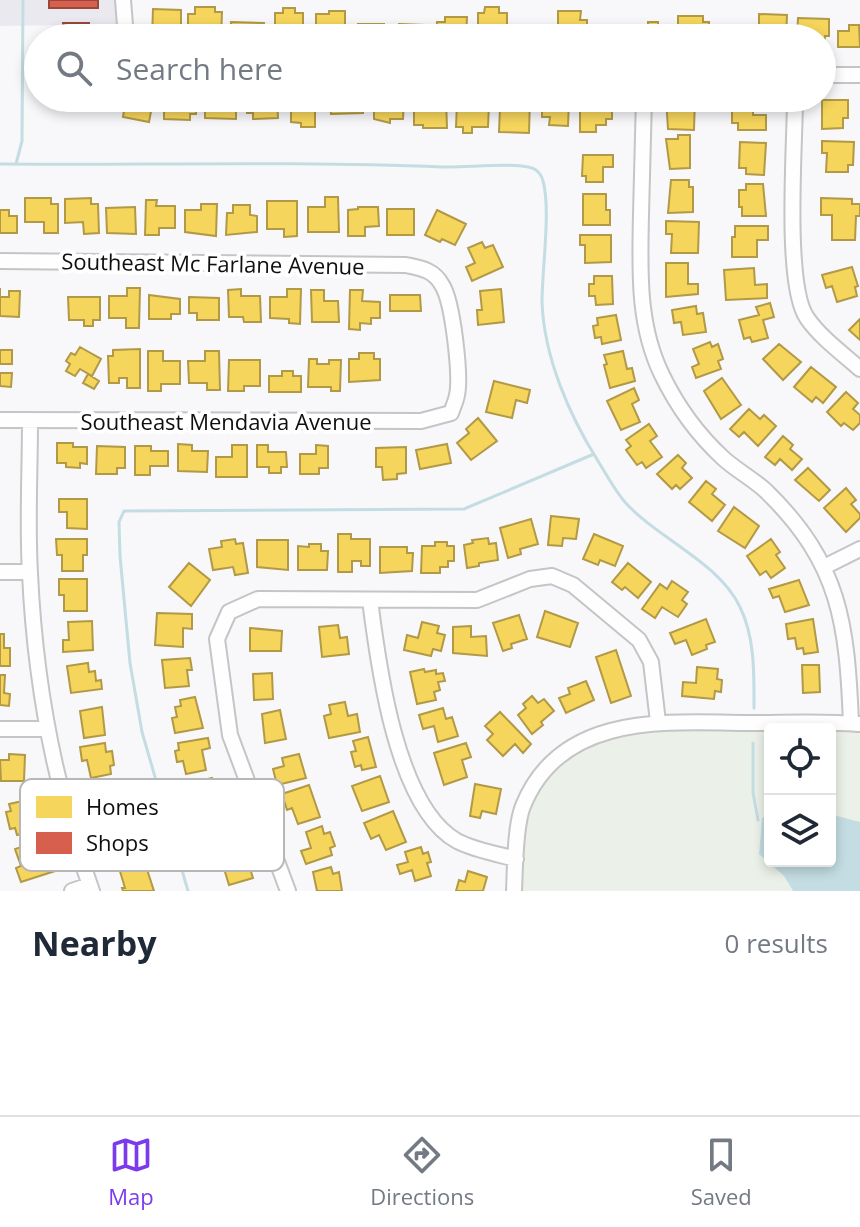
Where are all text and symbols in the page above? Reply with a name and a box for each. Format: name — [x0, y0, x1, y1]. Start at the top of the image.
search box — [24, 24, 836, 112]
icon: search — [52, 46, 96, 90]
text: Search here — [116, 48, 283, 89]
street label: Southeast Mc Farlane Avenue — [61, 245, 365, 281]
street label: Southeast Mendavia Avenue — [80, 406, 372, 436]
map controls — [764, 723, 836, 867]
button: locate — [764, 723, 836, 795]
legend — [20, 779, 284, 871]
text: Homes — [86, 791, 159, 821]
button: layers — [764, 795, 836, 867]
text: Shops — [86, 827, 149, 857]
text: Nearby — [32, 920, 157, 966]
text: 0 results — [725, 925, 828, 961]
tab: Map — [108, 1133, 154, 1211]
tab: Directions — [370, 1133, 474, 1211]
tab: Saved — [691, 1133, 752, 1211]

